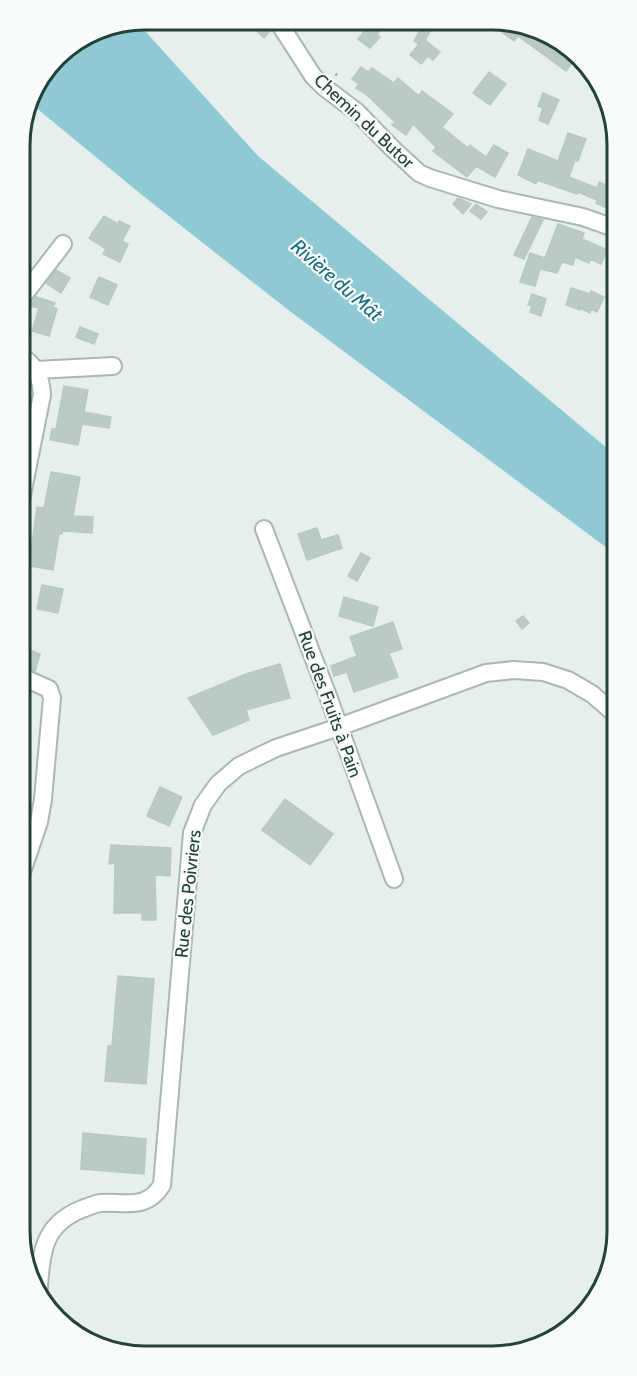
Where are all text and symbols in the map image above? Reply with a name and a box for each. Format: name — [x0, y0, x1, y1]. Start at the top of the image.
street label: Chemin du Butor — [309, 69, 419, 173]
water label: Rivière du Mât — [287, 234, 388, 327]
street label: Rue des Fruits à Pain — [293, 628, 367, 780]
street label: Rue des Poivriers — [170, 829, 206, 959]

